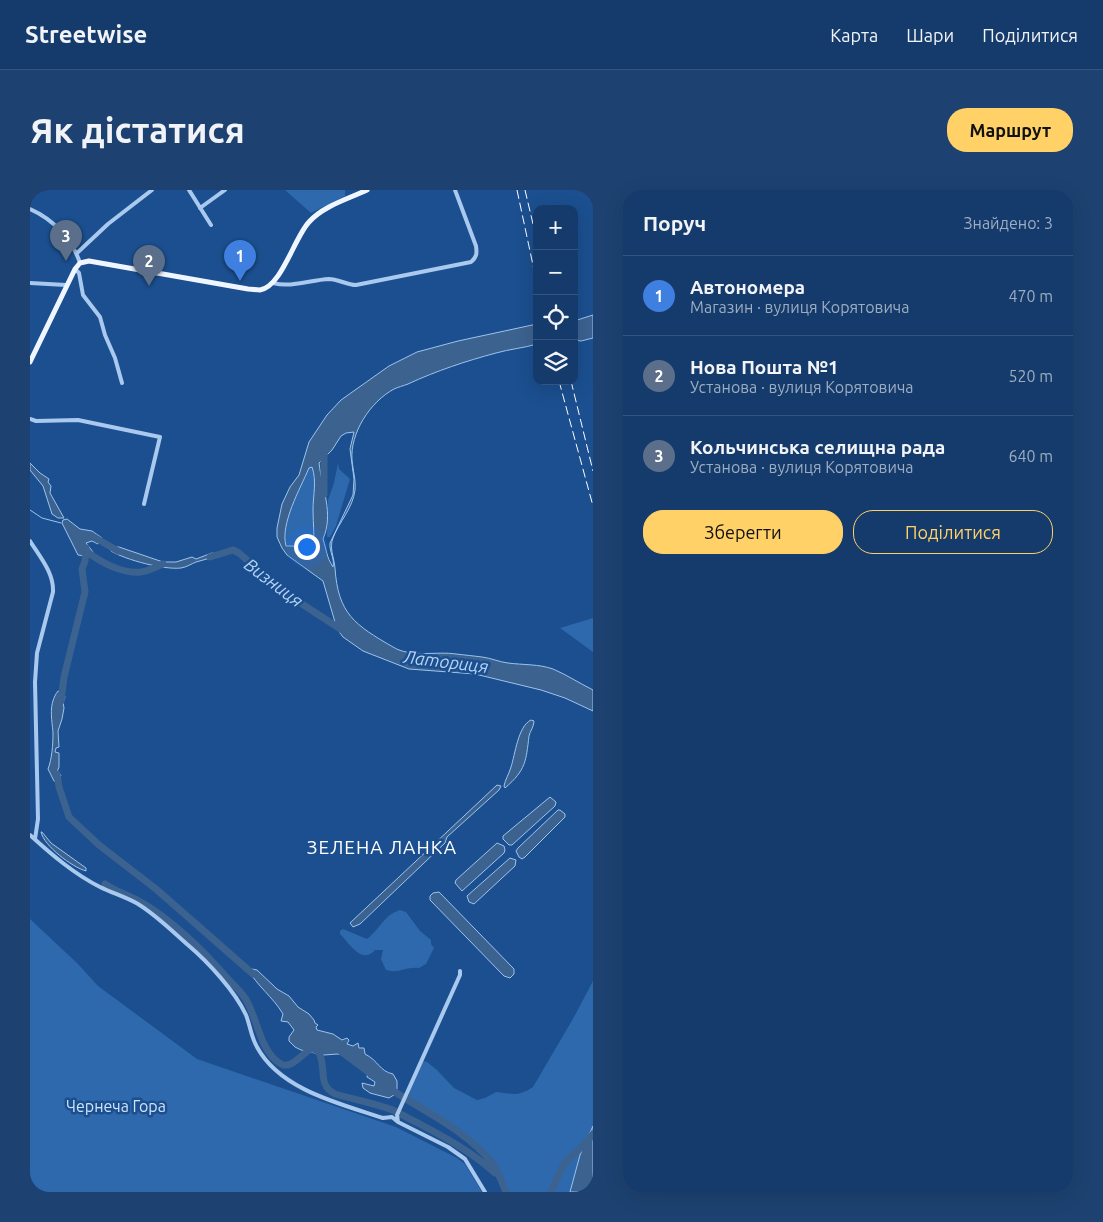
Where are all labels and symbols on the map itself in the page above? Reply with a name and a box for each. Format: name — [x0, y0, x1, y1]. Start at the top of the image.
pin: 3 — [50, 220, 82, 261]
pin: 1 — [224, 240, 256, 281]
pin: 2 — [133, 245, 165, 286]
your location — [294, 534, 320, 560]
water label: Визниця — [241, 554, 307, 610]
water label: Латориця — [402, 646, 489, 676]
district label: ЗЕЛЕНА ЛАНКА — [307, 836, 457, 858]
park label: Чернеча Гора — [66, 1097, 166, 1115]

